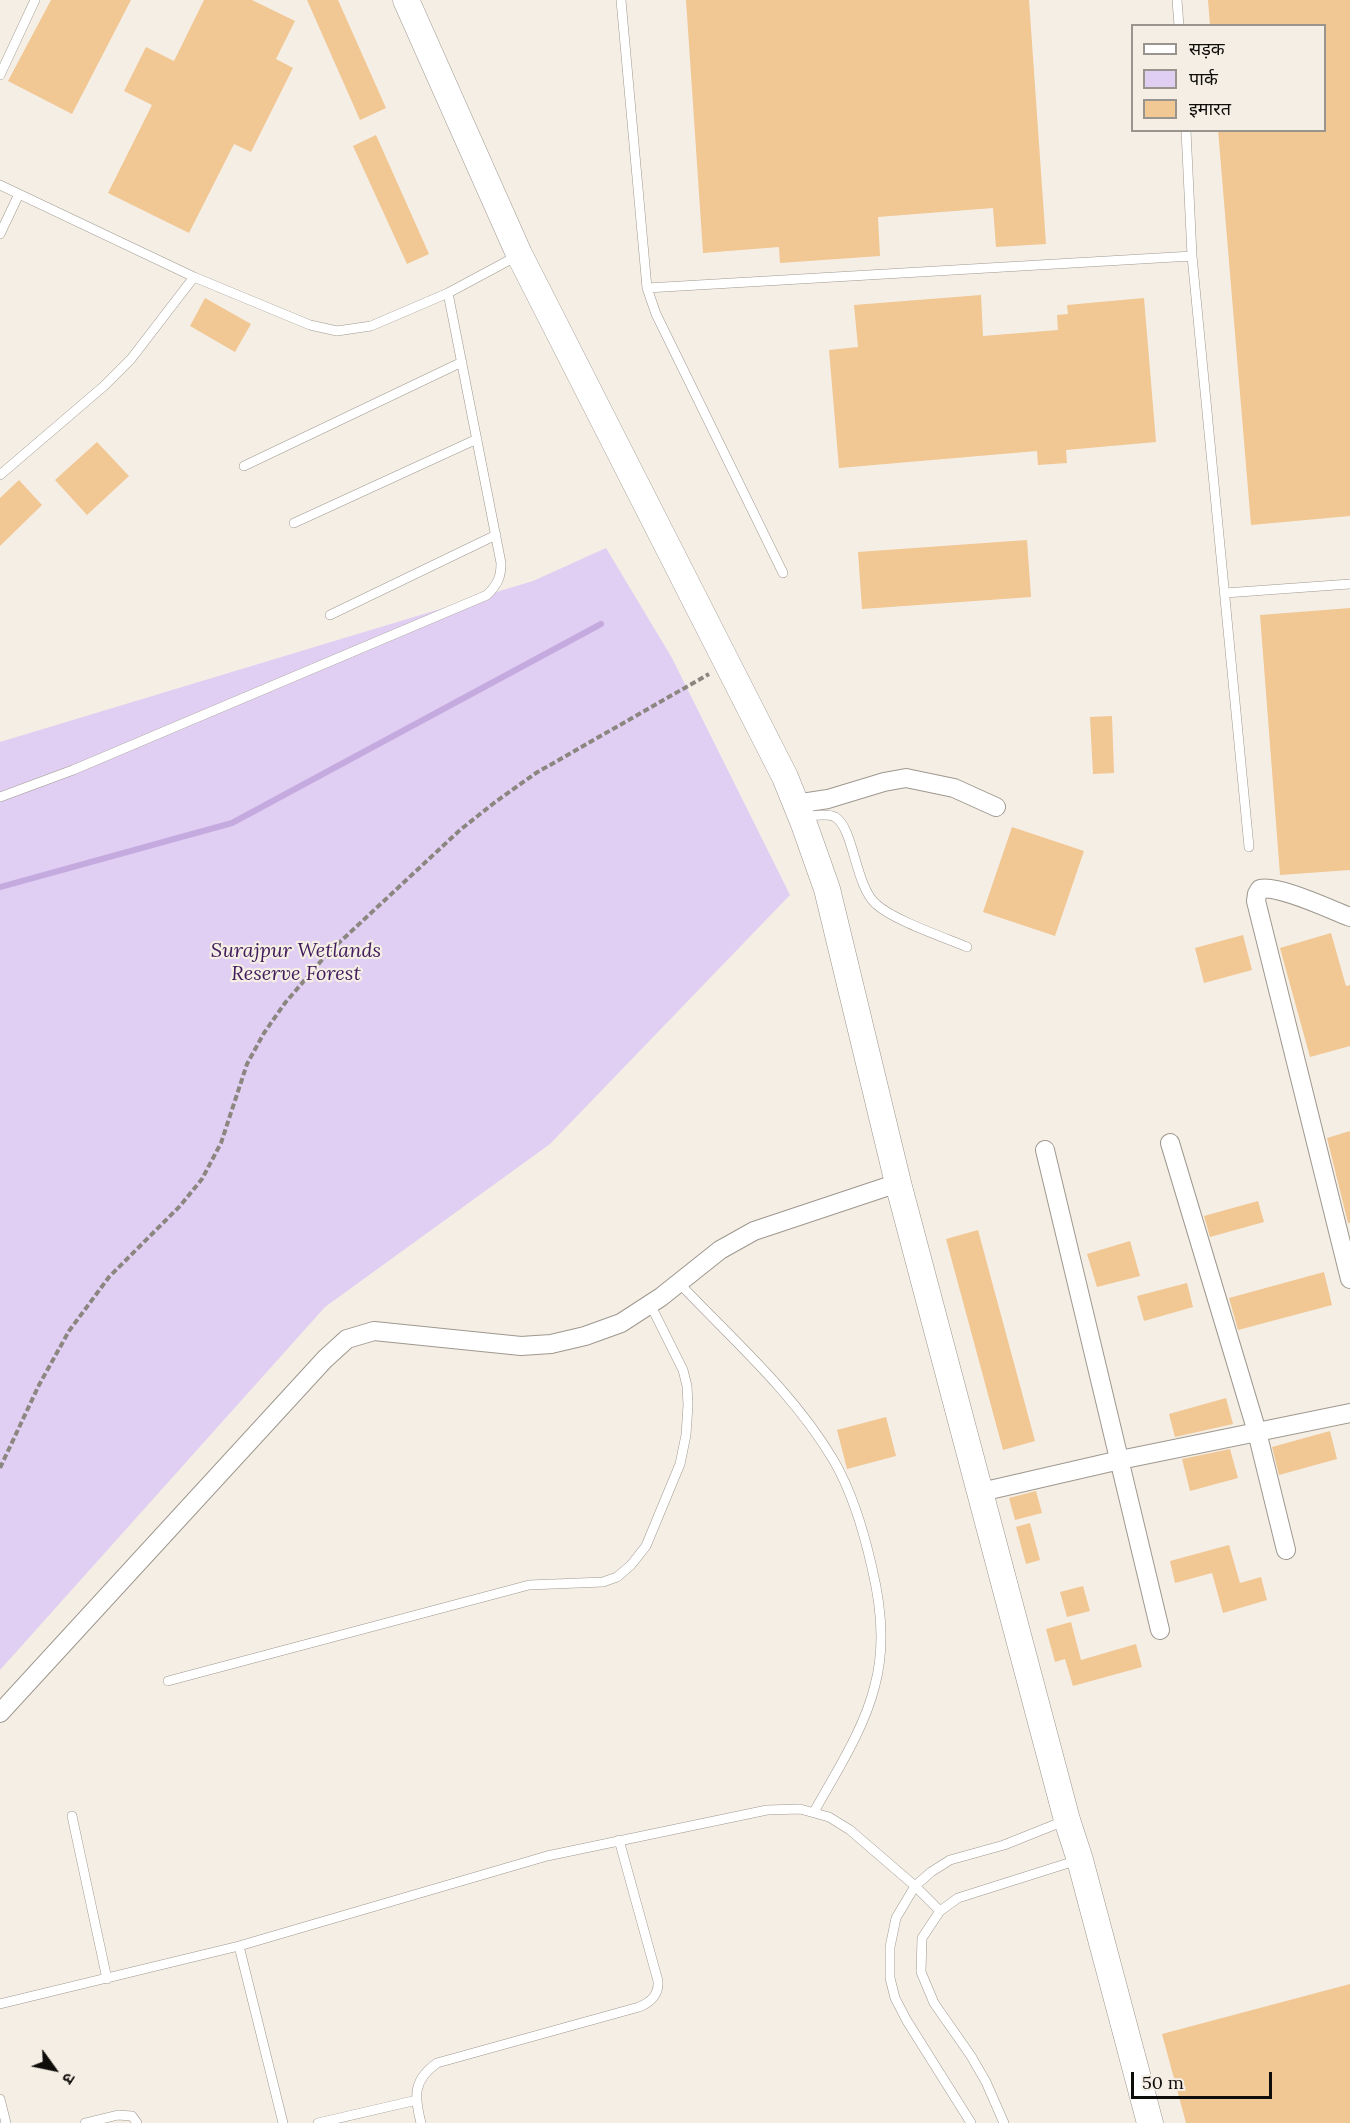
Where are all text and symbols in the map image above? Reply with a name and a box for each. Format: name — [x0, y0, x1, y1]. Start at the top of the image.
legend — [1131, 24, 1326, 132]
text: सड़क — [1189, 37, 1225, 60]
text: पार्क — [1189, 67, 1218, 90]
text: इमारत — [1189, 97, 1231, 120]
park label: Surajpur Wetlands Reserve Forest — [211, 939, 381, 986]
north arrow — [24, 2039, 84, 2099]
scale bar — [1134, 2060, 1275, 2098]
text: उ — [58, 2069, 80, 2088]
text: 50 m — [1142, 2071, 1184, 2094]

